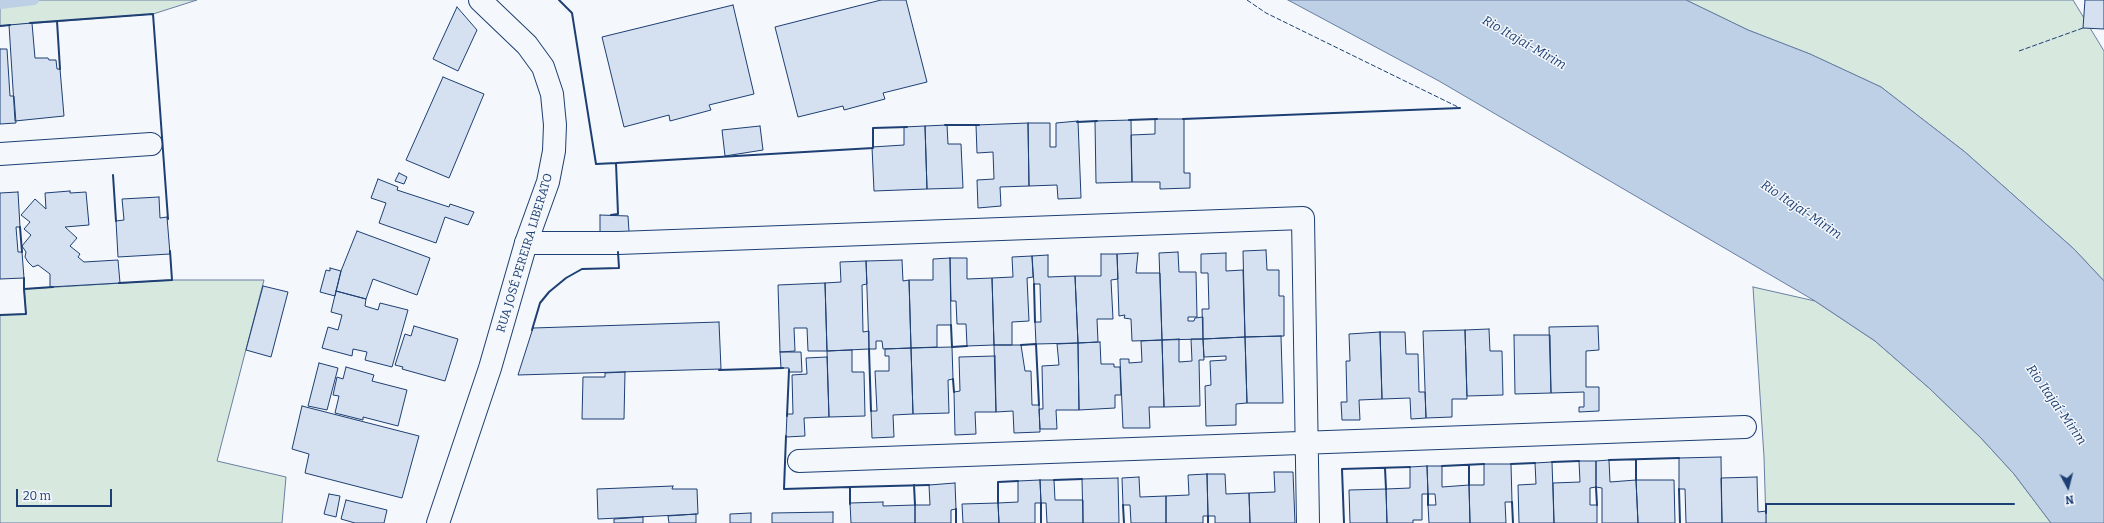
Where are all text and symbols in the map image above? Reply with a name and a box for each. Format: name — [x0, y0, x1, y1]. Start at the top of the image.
water label: Rio Itajaí-Mirim — [1479, 13, 1569, 73]
street label: RUA JOSÉ PEREIRA LIBERATO — [494, 172, 556, 334]
water label: Rio Itajaí-Mirim — [1758, 177, 1844, 243]
water label: Rio Itajaí-Mirim — [2023, 362, 2089, 448]
north arrow — [2048, 467, 2088, 507]
scale bar — [18, 481, 114, 507]
text: 20 m — [23, 489, 51, 503]
text: N — [2065, 492, 2075, 506]

